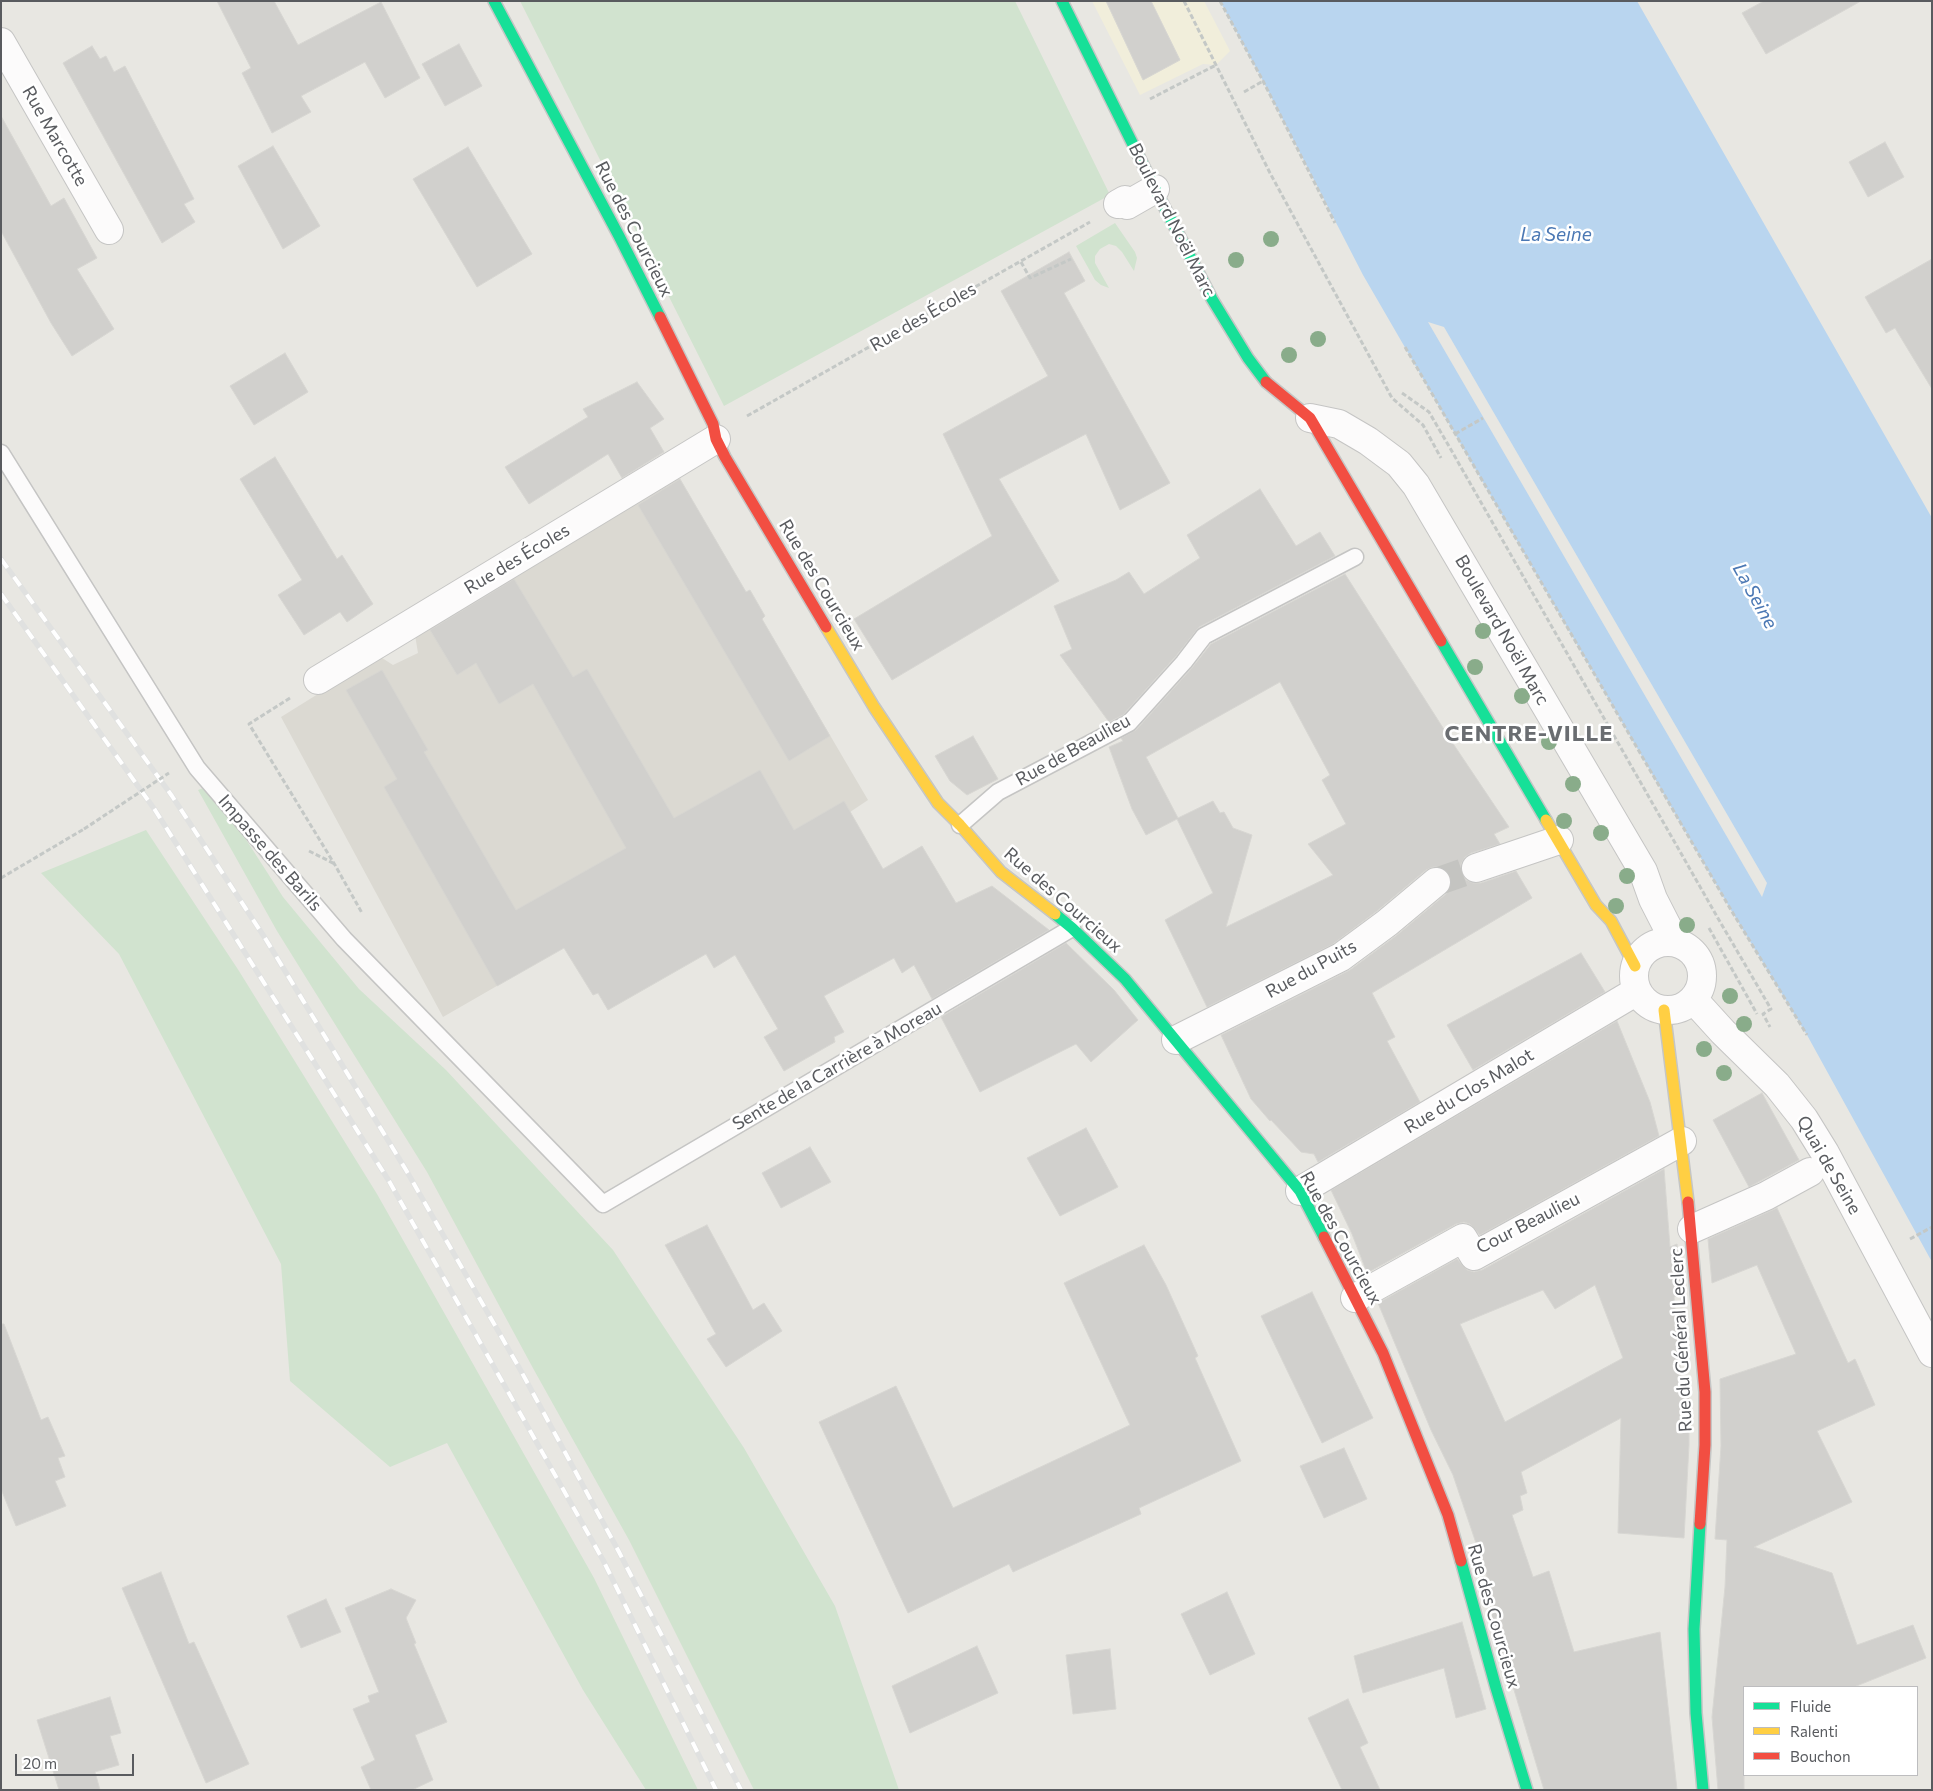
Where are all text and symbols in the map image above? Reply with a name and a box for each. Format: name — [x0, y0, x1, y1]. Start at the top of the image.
street label: Rue Marcotte — [18, 82, 92, 190]
street label: Boulevard Noël Marc — [1124, 140, 1220, 300]
street label: Rue des Courcieux — [591, 158, 677, 300]
water label: La Seine — [1520, 224, 1592, 246]
street label: Rue des Écoles — [866, 278, 980, 356]
street label: Rue des Courcieux — [774, 516, 870, 654]
street label: Rue des Écoles — [460, 519, 574, 599]
street label: Boulevard Noël Marc — [1450, 551, 1554, 709]
water label: La Seine — [1728, 559, 1782, 633]
street label: Rue de Beaulieu — [1012, 710, 1134, 790]
district label: CENTRE-VILLE — [1443, 721, 1615, 747]
street label: Impasse des Barils — [214, 790, 326, 916]
street label: Rue des Courcieux — [1000, 843, 1126, 957]
street label: Rue du Puits — [1262, 935, 1360, 1003]
street label: Sente de la Carrière à Moreau — [729, 997, 945, 1135]
street label: Rue du Clos Malot — [1400, 1044, 1538, 1138]
street label: Quai de Seine — [1792, 1112, 1866, 1218]
street label: Rue des Courcieux — [1295, 1168, 1387, 1308]
street label: Cour Beaulieu — [1473, 1188, 1583, 1258]
street label: Rue du Général Leclerc — [1665, 1247, 1697, 1433]
street label: Rue des Courcieux — [1463, 1541, 1525, 1691]
legend — [1743, 1686, 1918, 1776]
text: Fluide — [1790, 1697, 1831, 1715]
text: Ralenti — [1790, 1722, 1838, 1740]
scale bar — [18, 1744, 136, 1776]
text: Bouchon — [1790, 1747, 1851, 1765]
text: 20 m — [23, 1754, 57, 1772]

